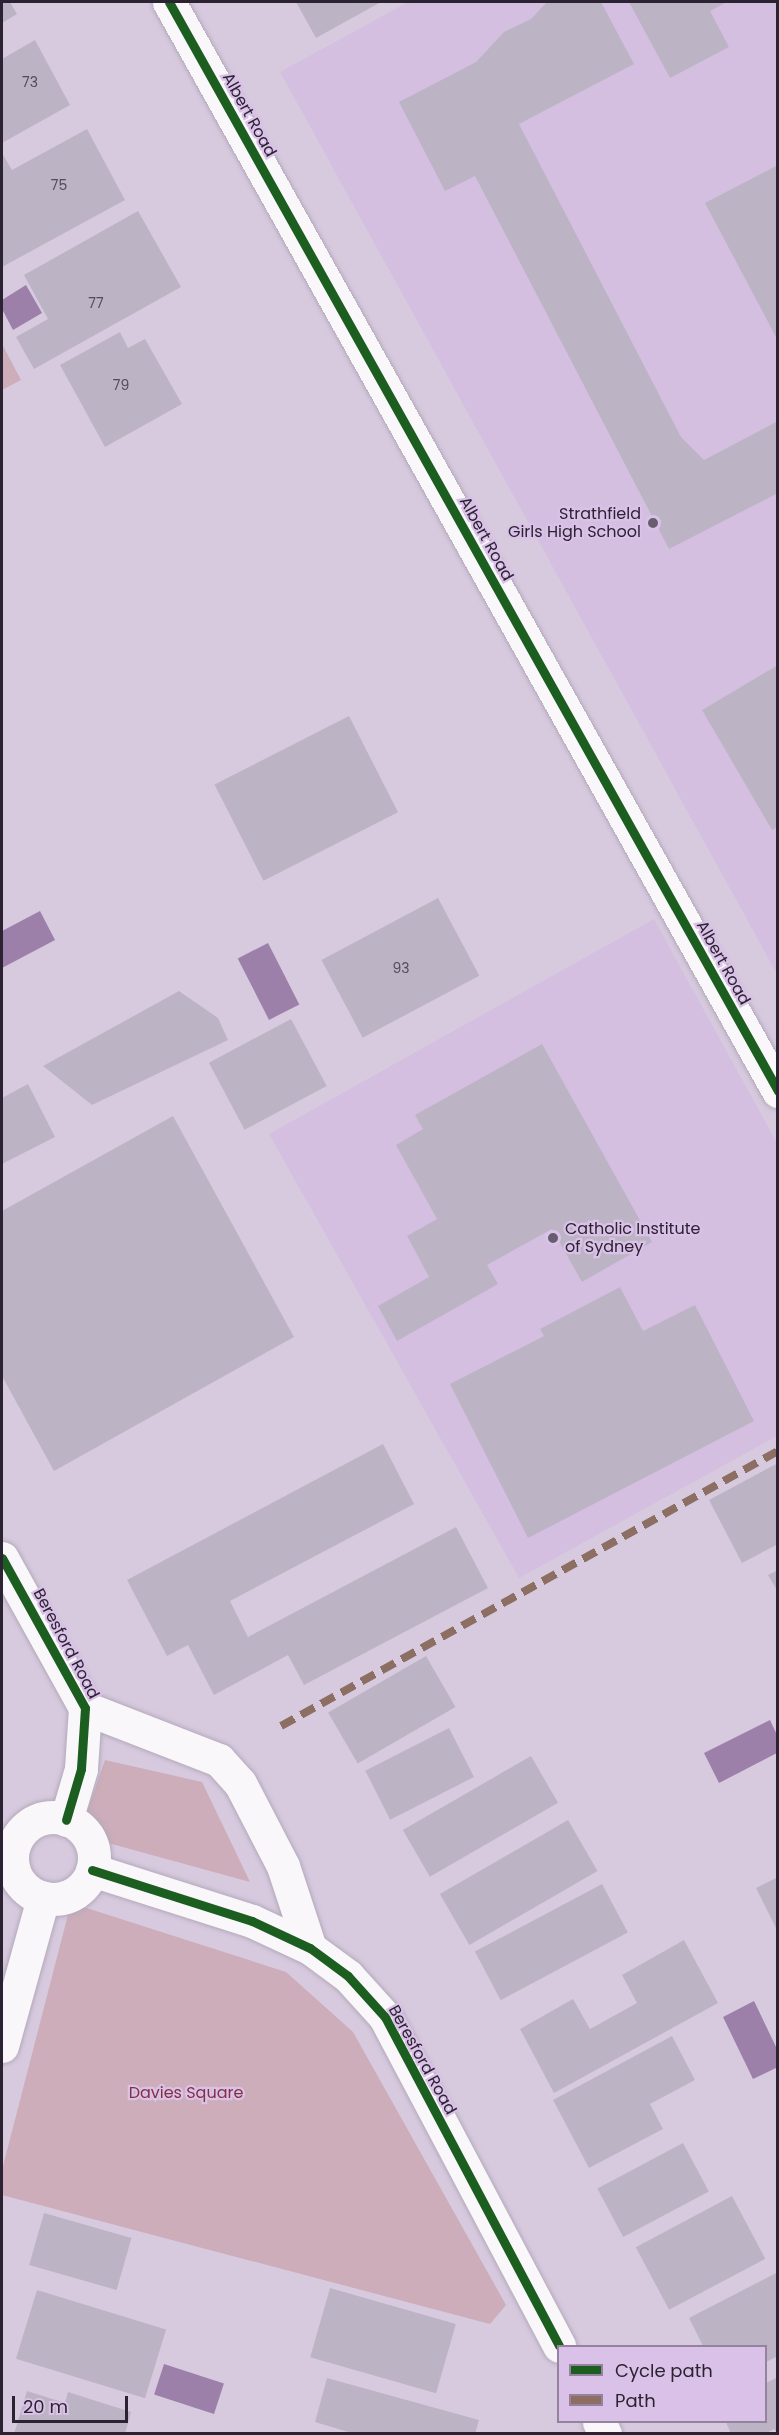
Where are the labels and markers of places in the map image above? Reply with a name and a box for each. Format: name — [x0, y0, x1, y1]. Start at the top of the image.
place label: Strathfield Girls High School — [508, 504, 641, 542]
marker: Strathfield Girls High School — [646, 516, 660, 530]
place label: Catholic Institute of Sydney — [565, 1219, 700, 1257]
marker: Catholic Institute of Sydney — [546, 1231, 560, 1245]

